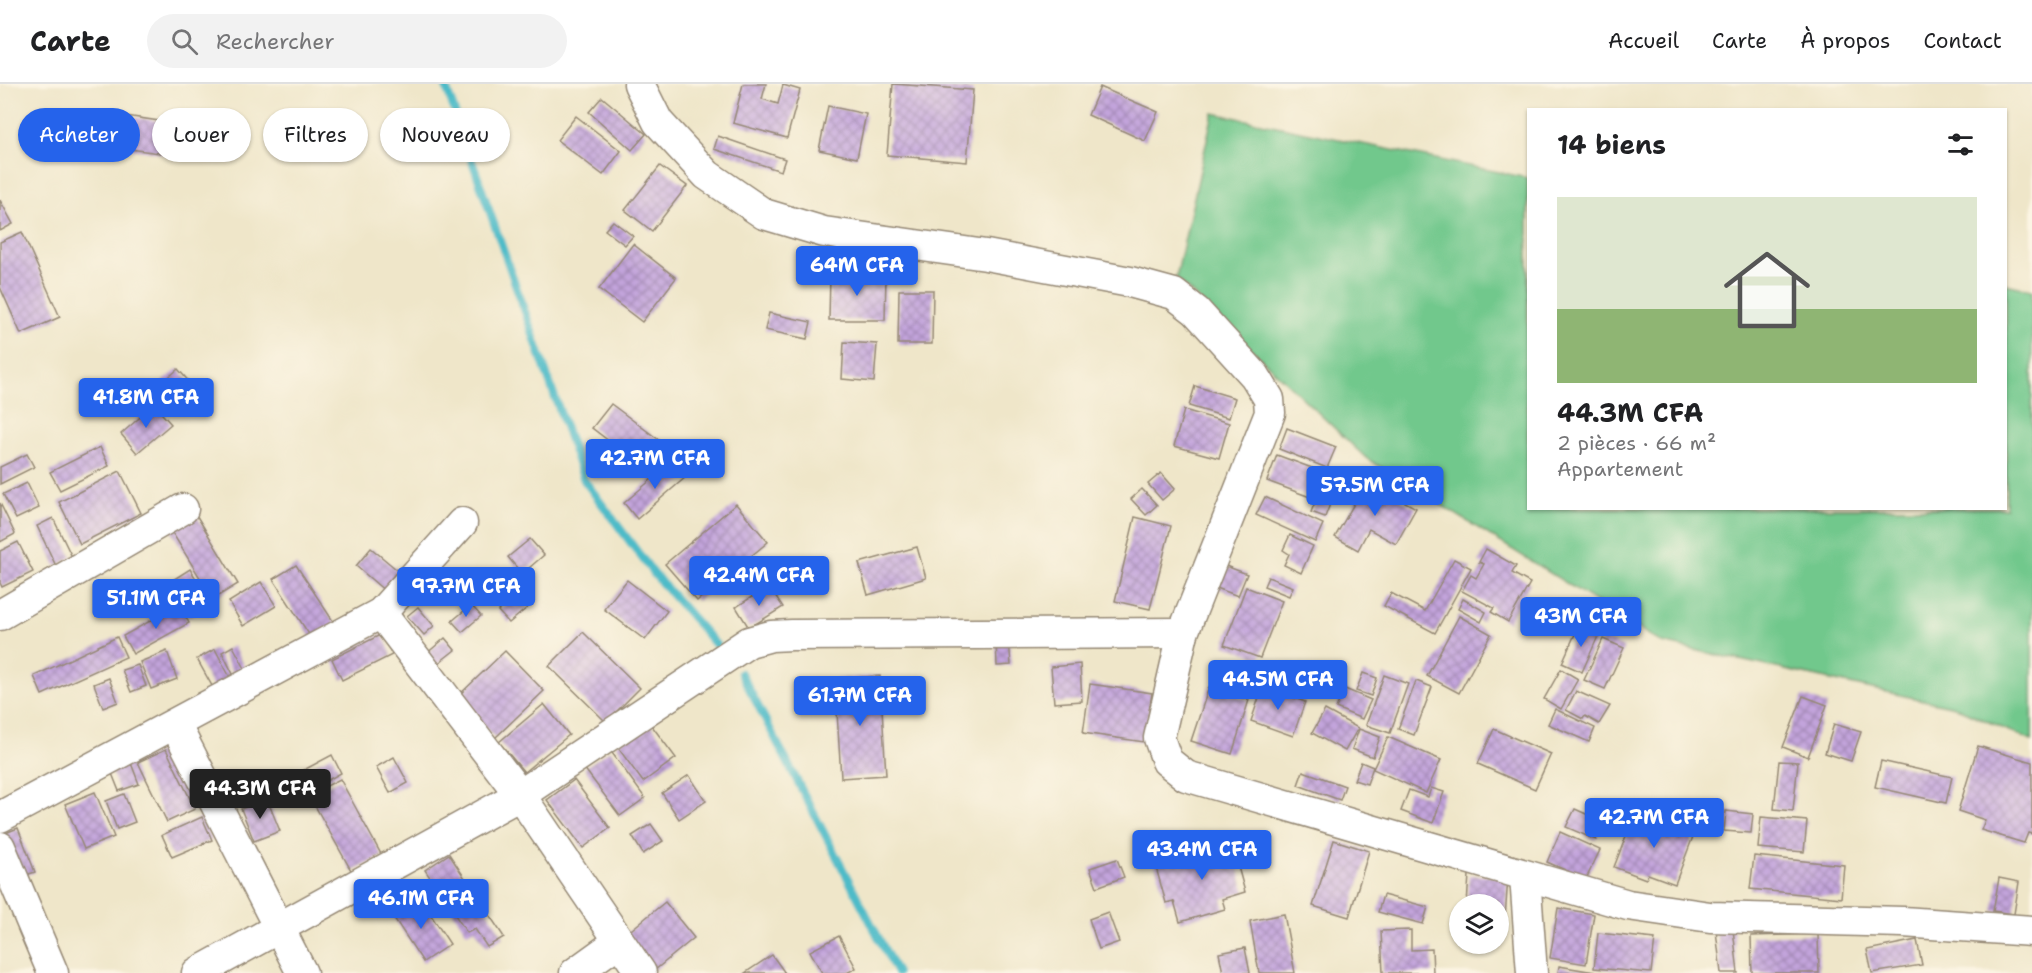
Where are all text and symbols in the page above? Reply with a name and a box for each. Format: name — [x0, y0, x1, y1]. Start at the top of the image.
search box — [147, 14, 567, 68]
text: Carte — [30, 22, 111, 60]
icon: search — [168, 25, 201, 58]
text: Rechercher — [216, 27, 335, 56]
text: Accueil — [1608, 27, 1679, 55]
text: Carte — [1712, 27, 1767, 55]
text: À propos — [1800, 27, 1890, 55]
text: Contact — [1923, 27, 2002, 55]
chip: Acheter — [18, 108, 140, 162]
chip: Louer — [152, 108, 251, 162]
chip: Filtres — [263, 108, 368, 162]
chip: Nouveau — [380, 108, 510, 162]
text: 14 biens — [1557, 127, 1666, 162]
icon: filters — [1944, 128, 1977, 161]
icon: home — [1713, 236, 1821, 344]
pin: 64M CFA — [802, 246, 912, 297]
text: 64M CFA — [810, 252, 904, 278]
pin: 41.8M CFA — [77, 378, 215, 429]
text: 41.8M CFA — [93, 384, 199, 410]
text: 44.3M CFA — [1557, 395, 1703, 430]
text: 2 pièces · 66 m² — [1557, 430, 1716, 456]
pin: 42.7M CFA — [586, 439, 724, 490]
text: 42.7M CFA — [600, 445, 710, 471]
text: Appartement — [1557, 456, 1683, 482]
pin: 57.5M CFA — [1306, 466, 1444, 517]
text: 57.5M CFA — [1320, 472, 1430, 498]
pin: 42.4M CFA — [690, 556, 828, 607]
text: 42.4M CFA — [703, 562, 815, 588]
pin: 97.7M CFA — [397, 567, 535, 618]
text: 97.7M CFA — [411, 573, 521, 599]
pin: 51.1M CFA — [87, 579, 225, 630]
text: 51.1M CFA — [106, 585, 206, 611]
pin: 43M CFA — [1526, 597, 1636, 648]
text: 43M CFA — [1534, 603, 1628, 629]
pin: 44.5M CFA — [1209, 660, 1347, 711]
text: 44.5M CFA — [1222, 666, 1334, 692]
pin: 61.7M CFA — [791, 676, 929, 727]
text: 61.7M CFA — [808, 682, 912, 708]
pin: 44.3M CFA — [191, 769, 329, 820]
text: 44.3M CFA — [204, 775, 316, 801]
pin: 42.7M CFA — [1585, 798, 1723, 849]
text: 42.7M CFA — [1599, 804, 1709, 830]
pin: 43.4M CFA — [1133, 830, 1271, 881]
text: 43.4M CFA — [1146, 836, 1258, 862]
pin: 46.1M CFA — [352, 879, 490, 930]
text: 46.1M CFA — [368, 885, 474, 911]
map controls — [1449, 894, 1509, 954]
button: layers — [1449, 894, 1509, 954]

